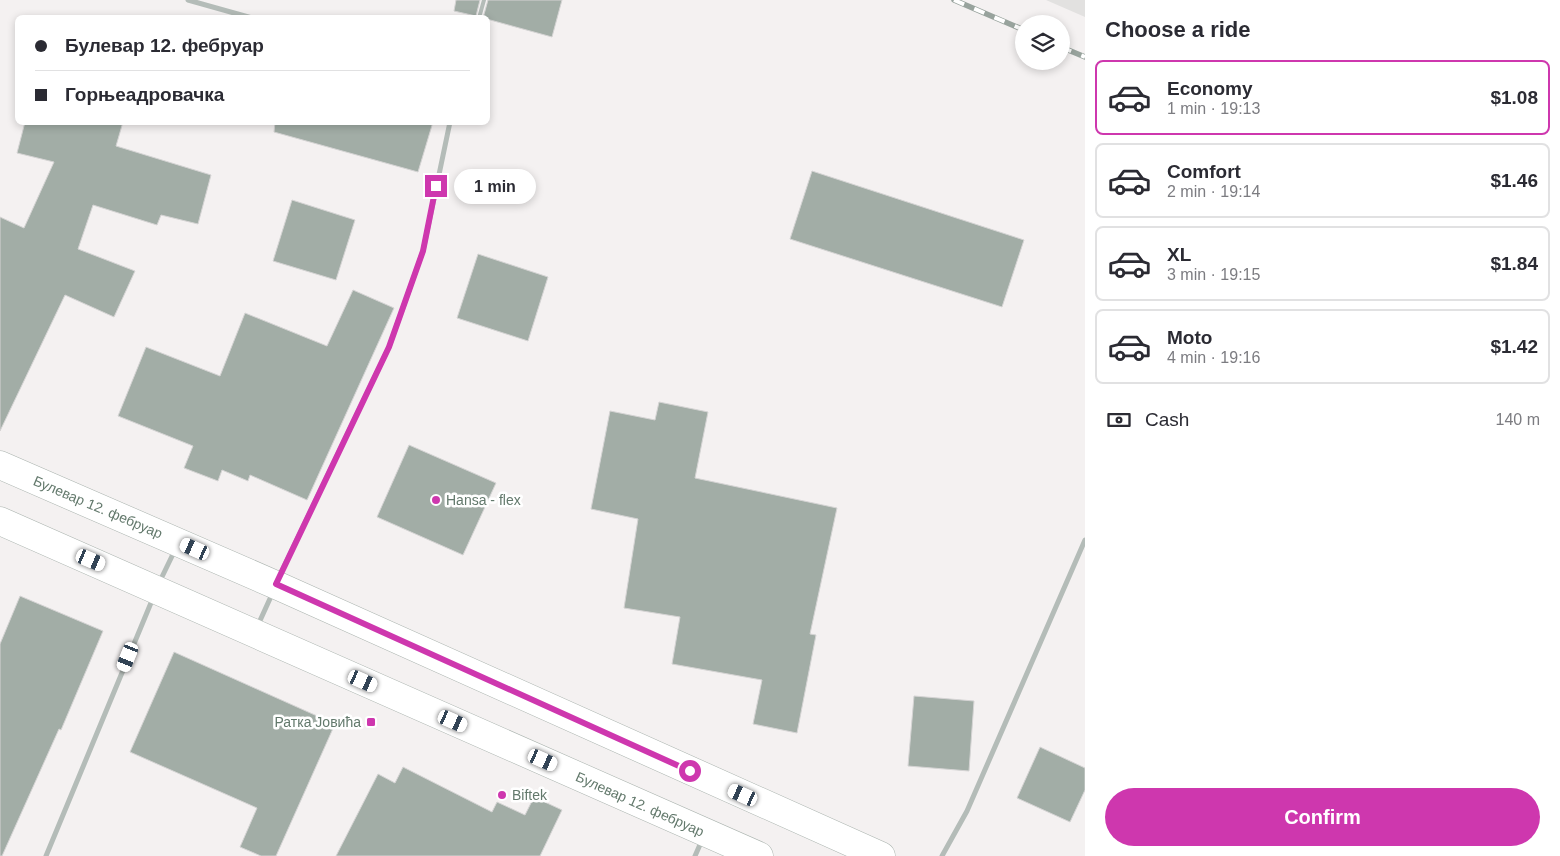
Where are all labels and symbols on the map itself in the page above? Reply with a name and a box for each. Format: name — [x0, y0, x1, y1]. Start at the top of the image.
callout: 1 min — [454, 168, 536, 204]
route end — [425, 175, 447, 197]
street label: Булевар 12. фебруар — [31, 473, 165, 542]
place label: Hansa - flex — [446, 492, 521, 508]
marker: Hansa - flex — [430, 494, 442, 506]
car — [178, 536, 211, 562]
car — [74, 547, 107, 573]
car — [115, 640, 140, 674]
car — [346, 668, 379, 694]
car — [436, 708, 469, 734]
place label: Ратка Јовића — [275, 714, 361, 730]
marker: Ратка Јовића — [365, 716, 377, 728]
car — [526, 747, 559, 773]
route start — [679, 760, 701, 782]
street label: Булевар 12. фебруар — [573, 768, 707, 840]
car — [726, 782, 759, 808]
place label: Biftek — [512, 787, 548, 803]
marker: Biftek — [496, 789, 508, 801]

